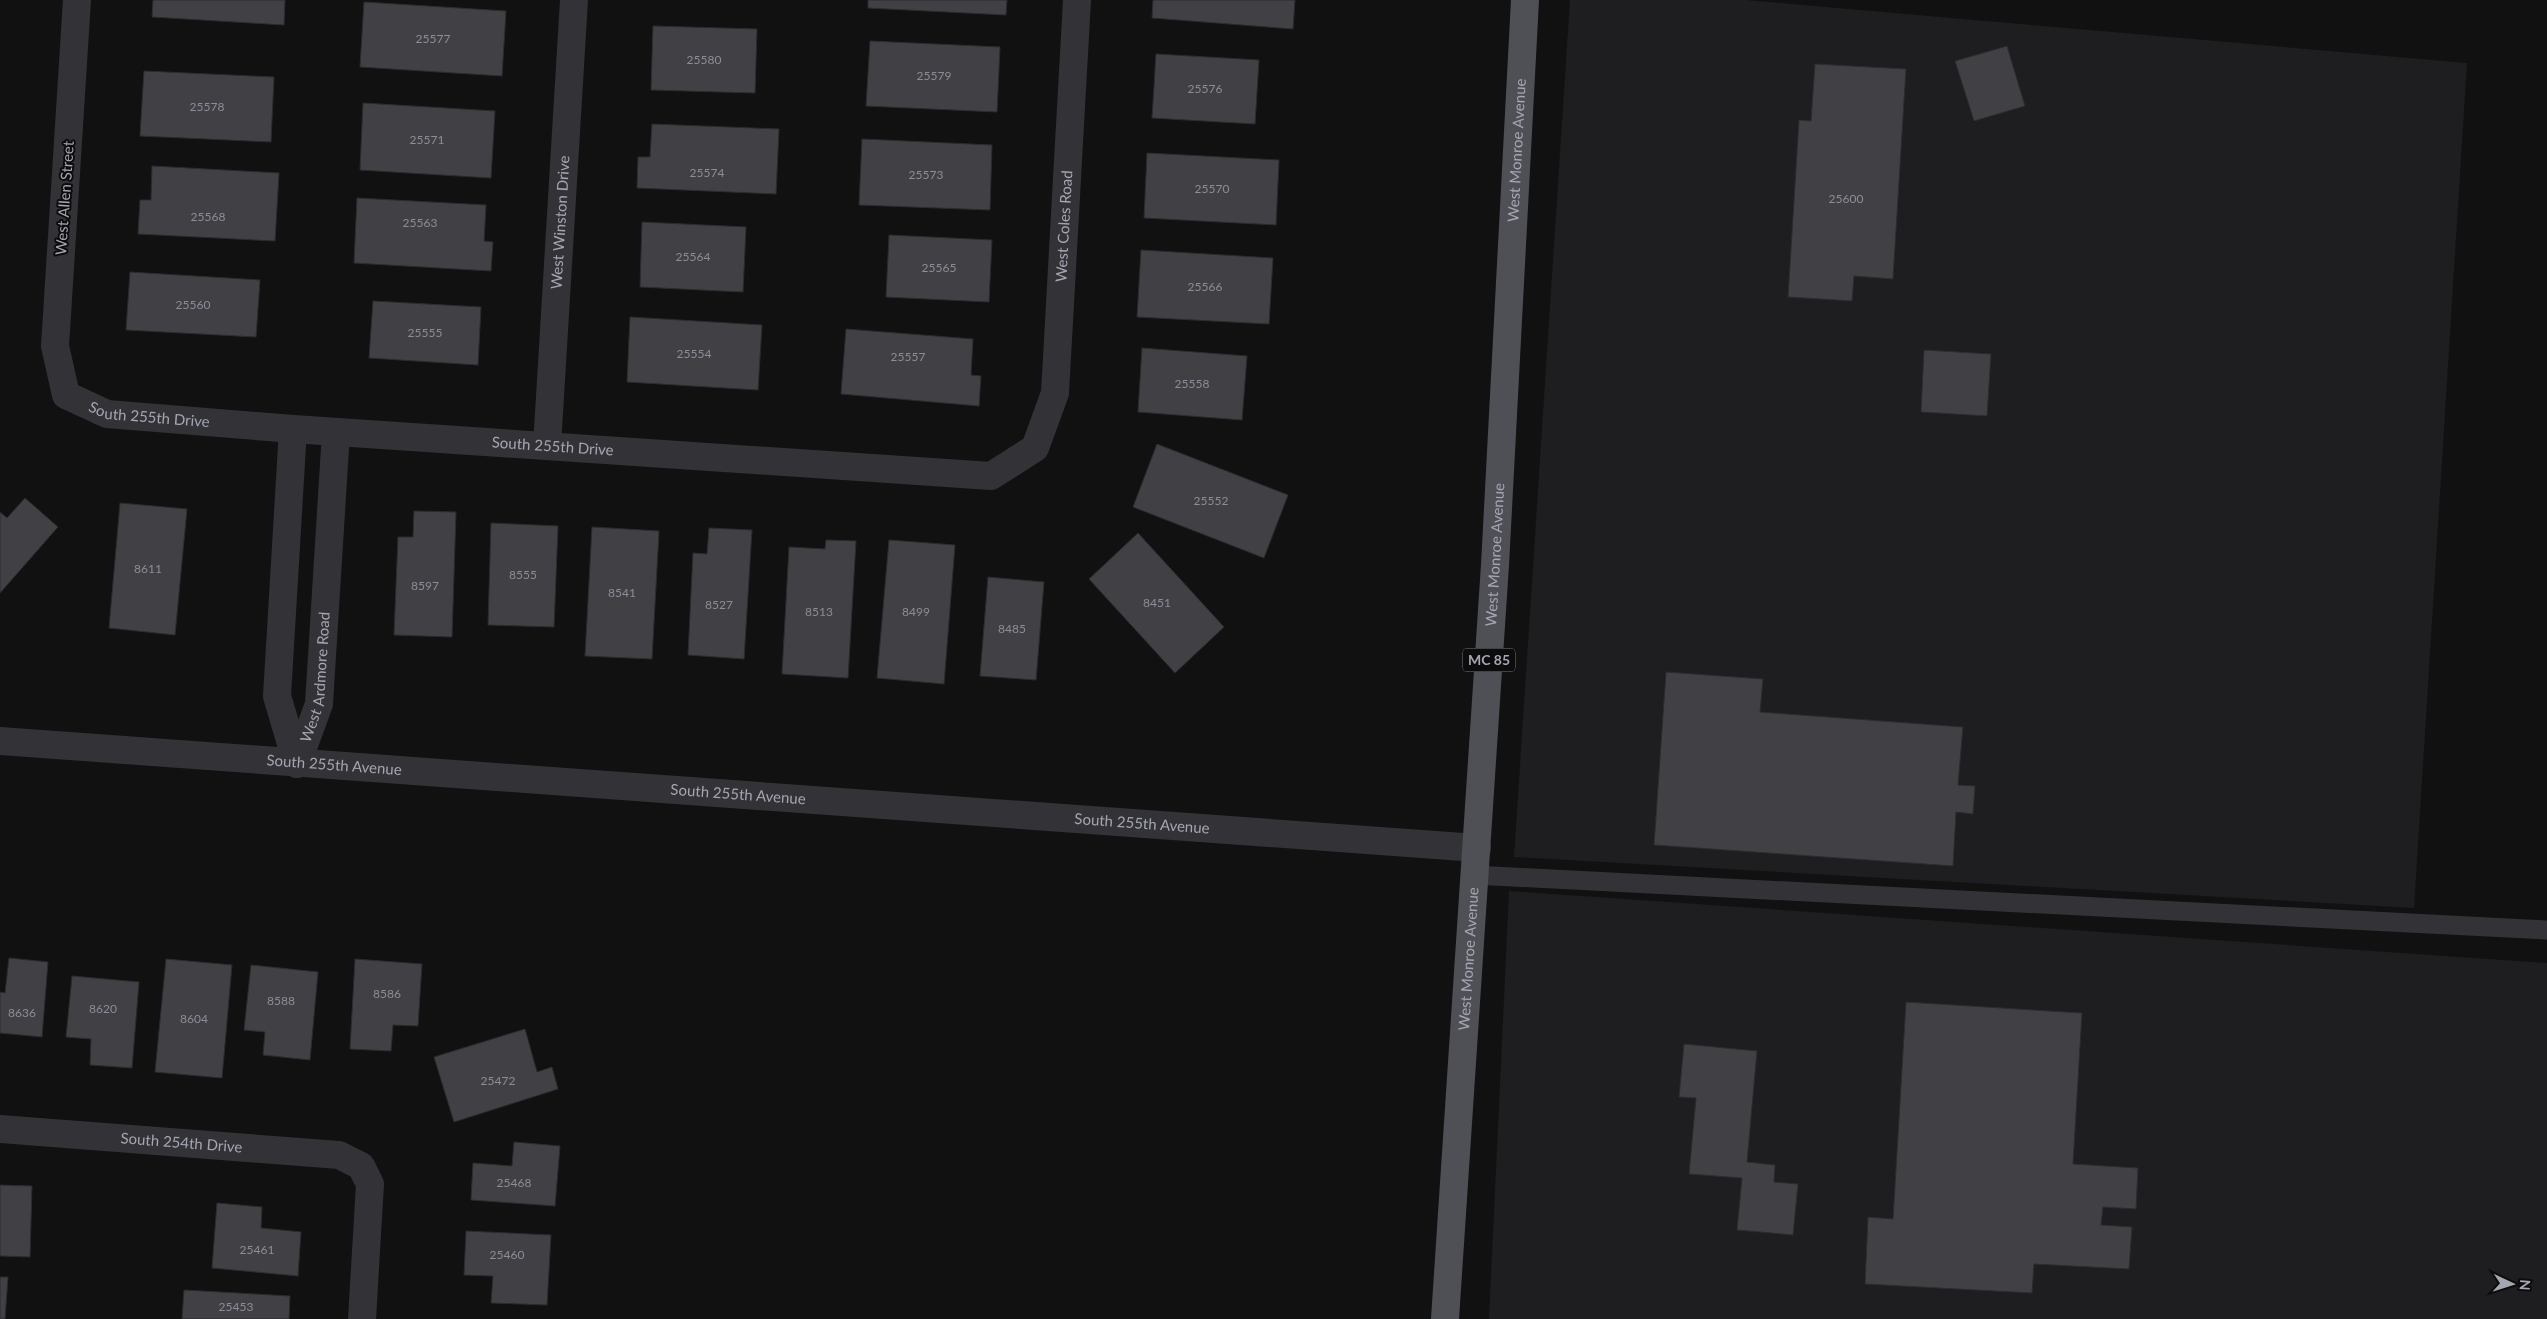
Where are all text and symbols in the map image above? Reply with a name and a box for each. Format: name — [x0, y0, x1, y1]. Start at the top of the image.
house number: 25577 — [416, 31, 450, 46]
house number: 25580 — [687, 52, 721, 67]
house number: 25579 — [917, 68, 951, 83]
street label: West Monroe Avenue — [1503, 78, 1529, 222]
house number: 25576 — [1188, 81, 1222, 96]
house number: 25578 — [190, 99, 224, 114]
house number: 25571 — [410, 132, 444, 147]
street label: West Allen Street — [51, 140, 77, 256]
street label: West Winston Drive — [547, 155, 573, 290]
house number: 25574 — [690, 165, 724, 180]
house number: 25573 — [909, 167, 943, 182]
street label: West Coles Road — [1051, 170, 1075, 283]
house number: 25570 — [1195, 181, 1229, 196]
house number: 25600 — [1829, 191, 1863, 206]
house number: 25568 — [191, 209, 225, 224]
house number: 25563 — [403, 215, 437, 230]
house number: 25564 — [676, 249, 710, 264]
house number: 25565 — [922, 260, 956, 275]
house number: 25566 — [1188, 279, 1222, 294]
house number: 25560 — [176, 297, 210, 312]
house number: 25555 — [408, 325, 442, 340]
house number: 25554 — [677, 346, 711, 361]
house number: 25557 — [891, 349, 925, 364]
house number: 25558 — [1175, 376, 1209, 391]
street label: South 255th Drive — [86, 397, 210, 430]
street label: South 255th Drive — [491, 432, 614, 459]
street label: West Monroe Avenue — [1481, 482, 1507, 627]
house number: 25552 — [1194, 493, 1228, 508]
house number: 8611 — [134, 561, 162, 576]
house number: 8555 — [509, 567, 537, 582]
house number: 8597 — [411, 578, 439, 593]
house number: 8541 — [608, 585, 636, 600]
house number: 8451 — [1143, 595, 1171, 610]
house number: 8527 — [705, 597, 733, 612]
house number: 8513 — [805, 604, 833, 619]
house number: 8499 — [902, 604, 930, 619]
street label: West Ardmore Road — [296, 611, 333, 745]
house number: 8485 — [998, 621, 1026, 636]
road number: MC 85 — [1463, 648, 1515, 672]
street label: South 255th Avenue — [266, 750, 402, 778]
street label: South 255th Avenue — [670, 780, 806, 807]
street label: South 255th Avenue — [1074, 809, 1210, 837]
street label: West Monroe Avenue — [1454, 886, 1482, 1031]
house number: 8586 — [373, 986, 401, 1001]
house number: 8588 — [267, 993, 295, 1008]
house number: 8620 — [89, 1001, 117, 1016]
house number: 8636 — [8, 1005, 36, 1020]
house number: 8604 — [180, 1011, 208, 1026]
house number: 25472 — [481, 1073, 515, 1088]
street label: South 254th Drive — [120, 1128, 243, 1156]
house number: 25468 — [497, 1175, 531, 1190]
house number: 25461 — [240, 1242, 274, 1257]
house number: 25460 — [490, 1247, 524, 1262]
north arrow — [2487, 1259, 2537, 1309]
text: N — [2517, 1279, 2534, 1291]
house number: 25453 — [219, 1299, 253, 1314]

